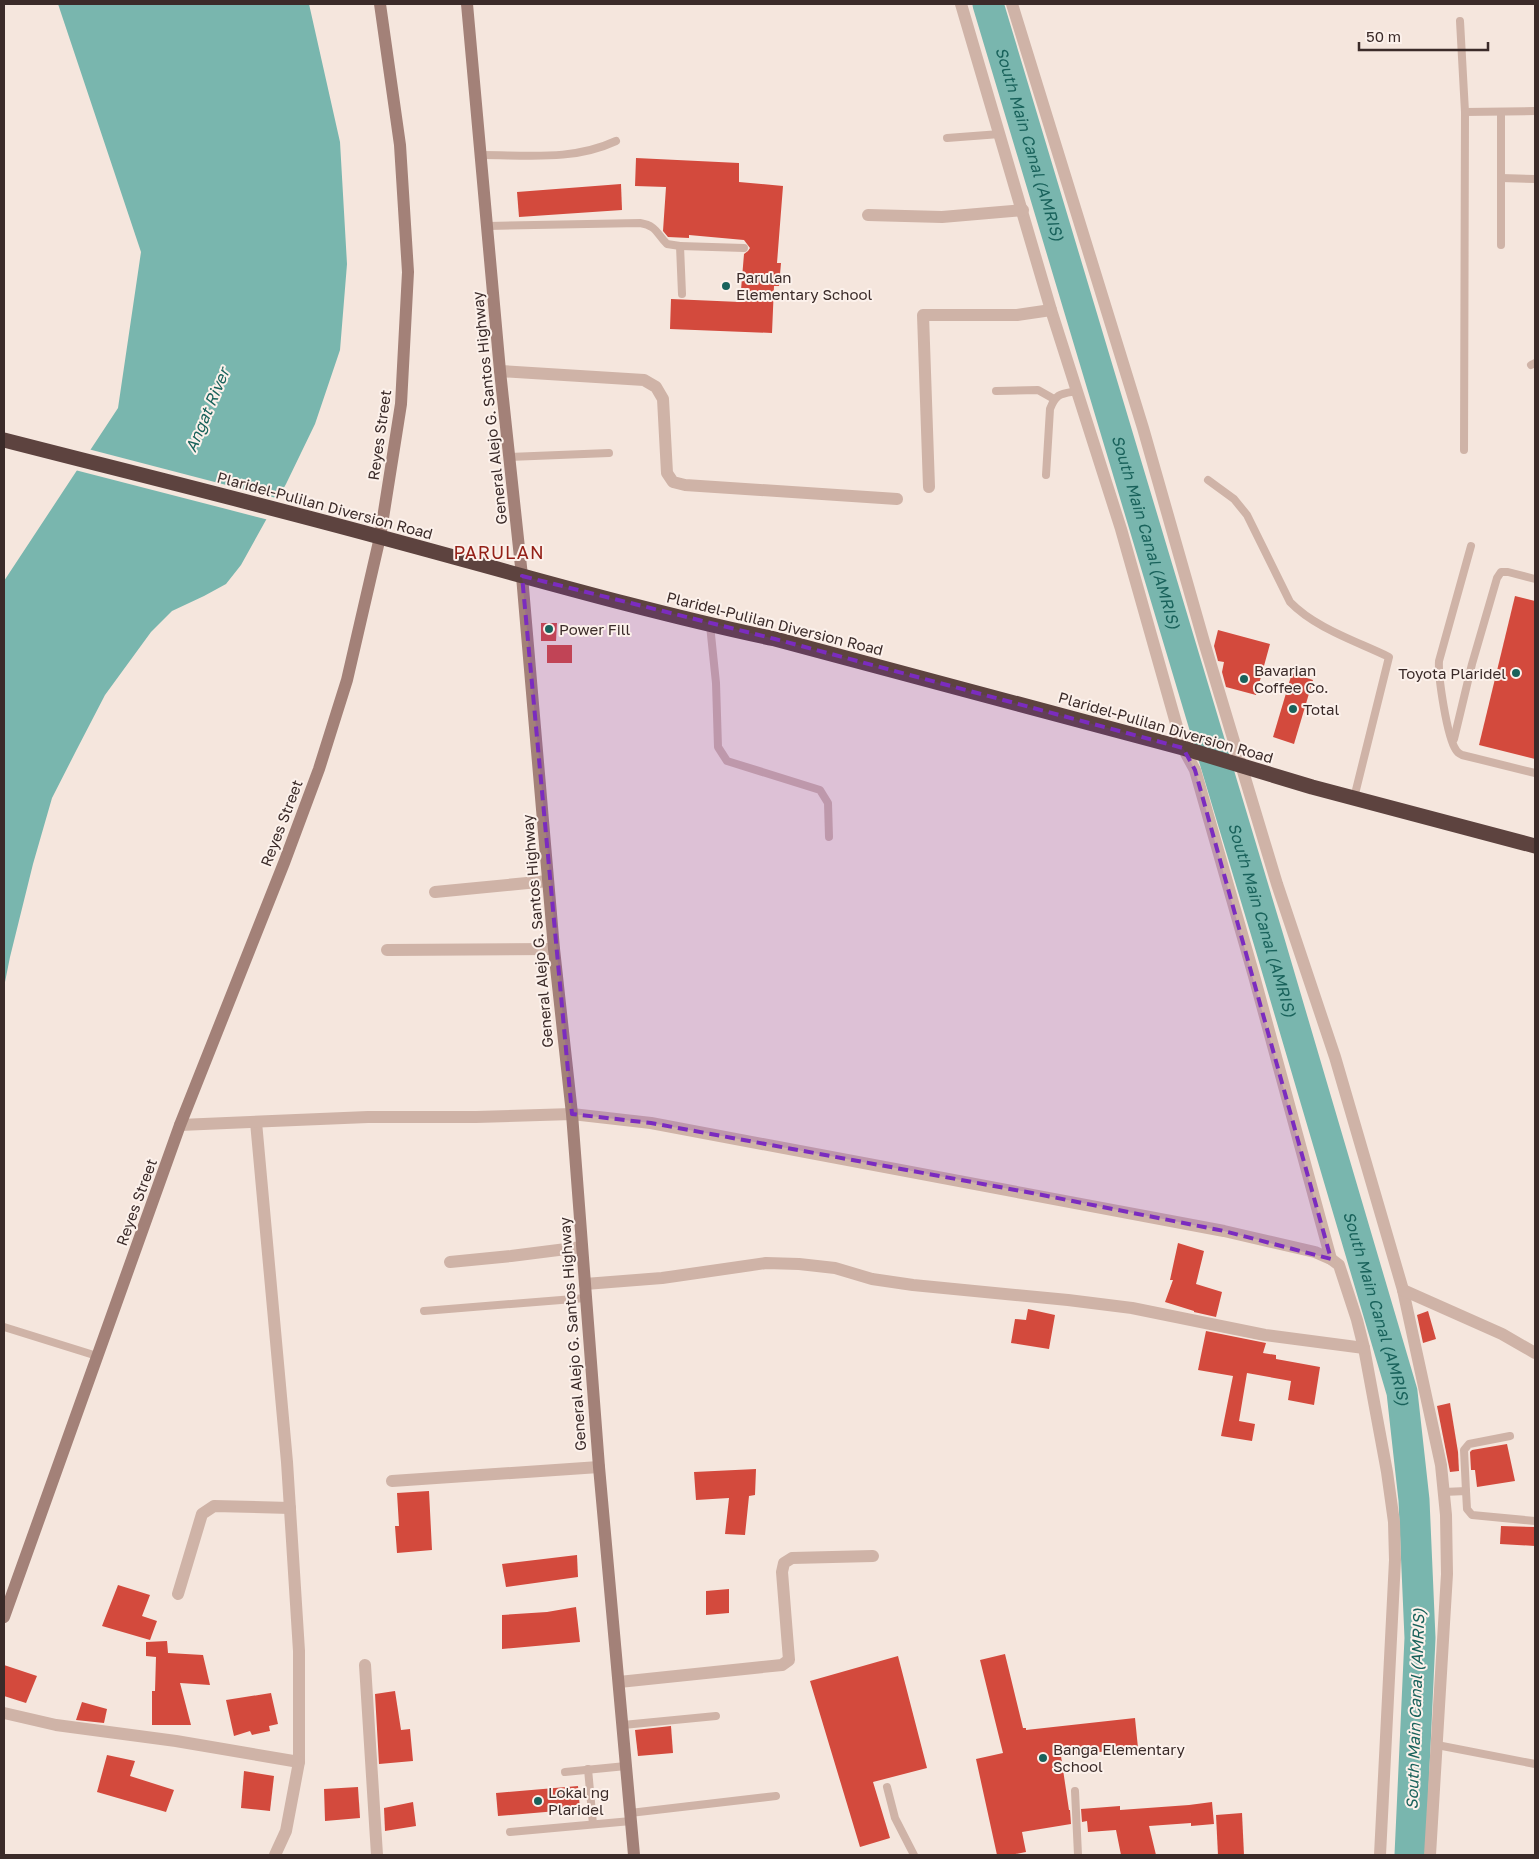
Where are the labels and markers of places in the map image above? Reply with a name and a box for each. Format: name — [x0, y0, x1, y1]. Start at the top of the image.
place label: Parulan Elementary School — [736, 268, 872, 303]
marker: Parulan Elementary School — [720, 280, 732, 292]
place label: Power Fill — [559, 620, 631, 638]
marker: Power Fill — [543, 623, 555, 635]
place label: Bavarian Coffee Co. — [1254, 661, 1329, 696]
place label: Toyota Plaridel — [1398, 664, 1506, 682]
marker: Toyota Plaridel — [1510, 667, 1522, 679]
marker: Bavarian Coffee Co. — [1238, 673, 1250, 685]
place label: Total — [1303, 700, 1339, 718]
marker: Total — [1287, 703, 1299, 715]
place label: Banga Elementary School — [1053, 1740, 1186, 1775]
marker: Banga Elementary School — [1037, 1752, 1049, 1764]
place label: Lokal ng Plaridel — [548, 1783, 609, 1818]
marker: Lokal ng Plaridel — [532, 1795, 544, 1807]

